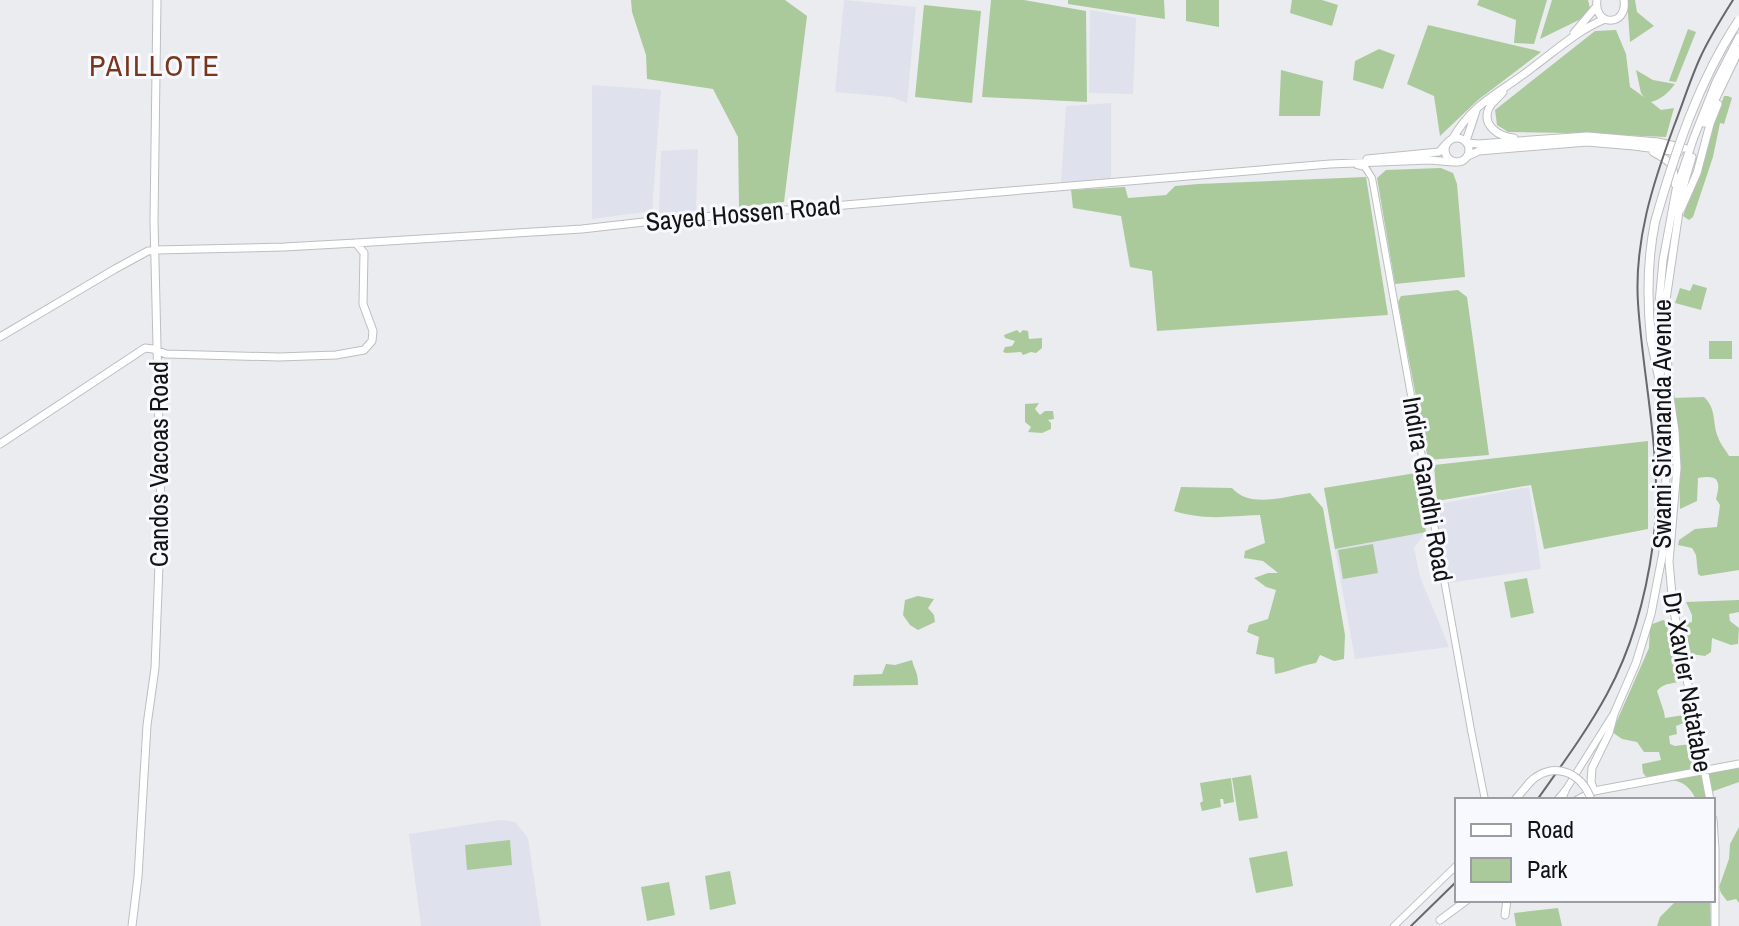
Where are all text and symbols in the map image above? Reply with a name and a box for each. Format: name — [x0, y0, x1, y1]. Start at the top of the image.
district label: PAILLOTE — [89, 45, 221, 85]
street label: Sayed Hossen Road — [644, 187, 842, 239]
street label: Swami Sivananda Avenue — [1644, 299, 1679, 549]
street label: Candos Vacoas Road — [141, 361, 176, 567]
street label: Indira Gandhi Road — [1395, 394, 1461, 584]
street label: Dr Xavier Natatabe — [1655, 589, 1721, 775]
legend — [1455, 798, 1715, 902]
text: Road — [1527, 813, 1574, 845]
text: Park — [1527, 853, 1568, 885]

